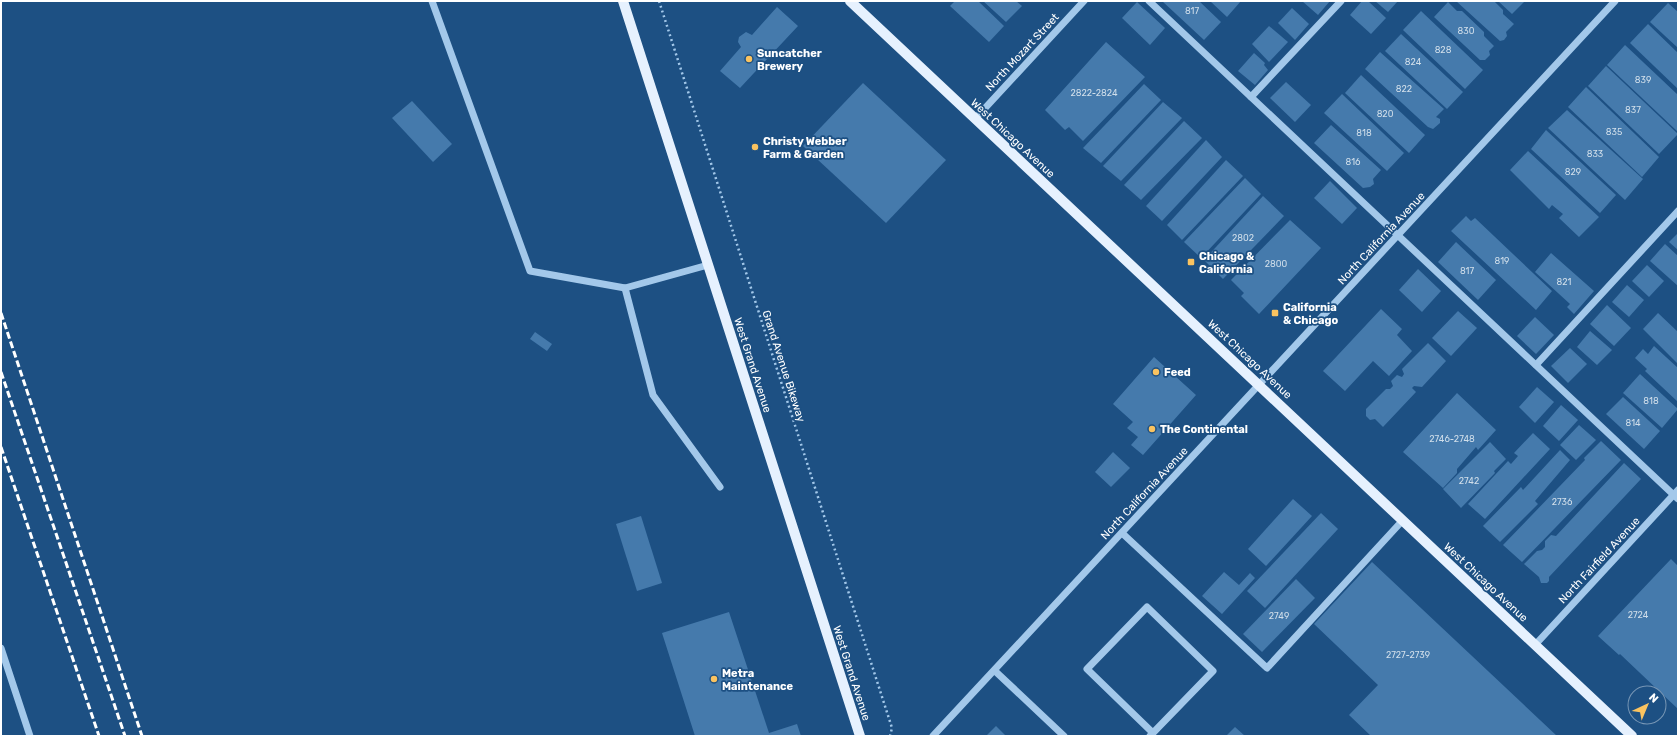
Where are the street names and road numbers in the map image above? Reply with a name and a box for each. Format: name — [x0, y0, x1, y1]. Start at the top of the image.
street label: North Mozart Street — [983, 10, 1062, 94]
street label: West Chicago Avenue — [968, 96, 1057, 181]
street label: North California Avenue — [1335, 189, 1428, 287]
street label: Grand Avenue Bikeway — [759, 309, 808, 424]
street label: West Grand Avenue — [731, 316, 774, 414]
street label: West Chicago Avenue — [1205, 317, 1294, 402]
street label: North California Avenue — [1098, 444, 1191, 542]
street label: North Fairfield Avenue — [1556, 515, 1643, 606]
street label: West Chicago Avenue — [1441, 540, 1530, 625]
street label: West Grand Avenue — [830, 624, 873, 722]

